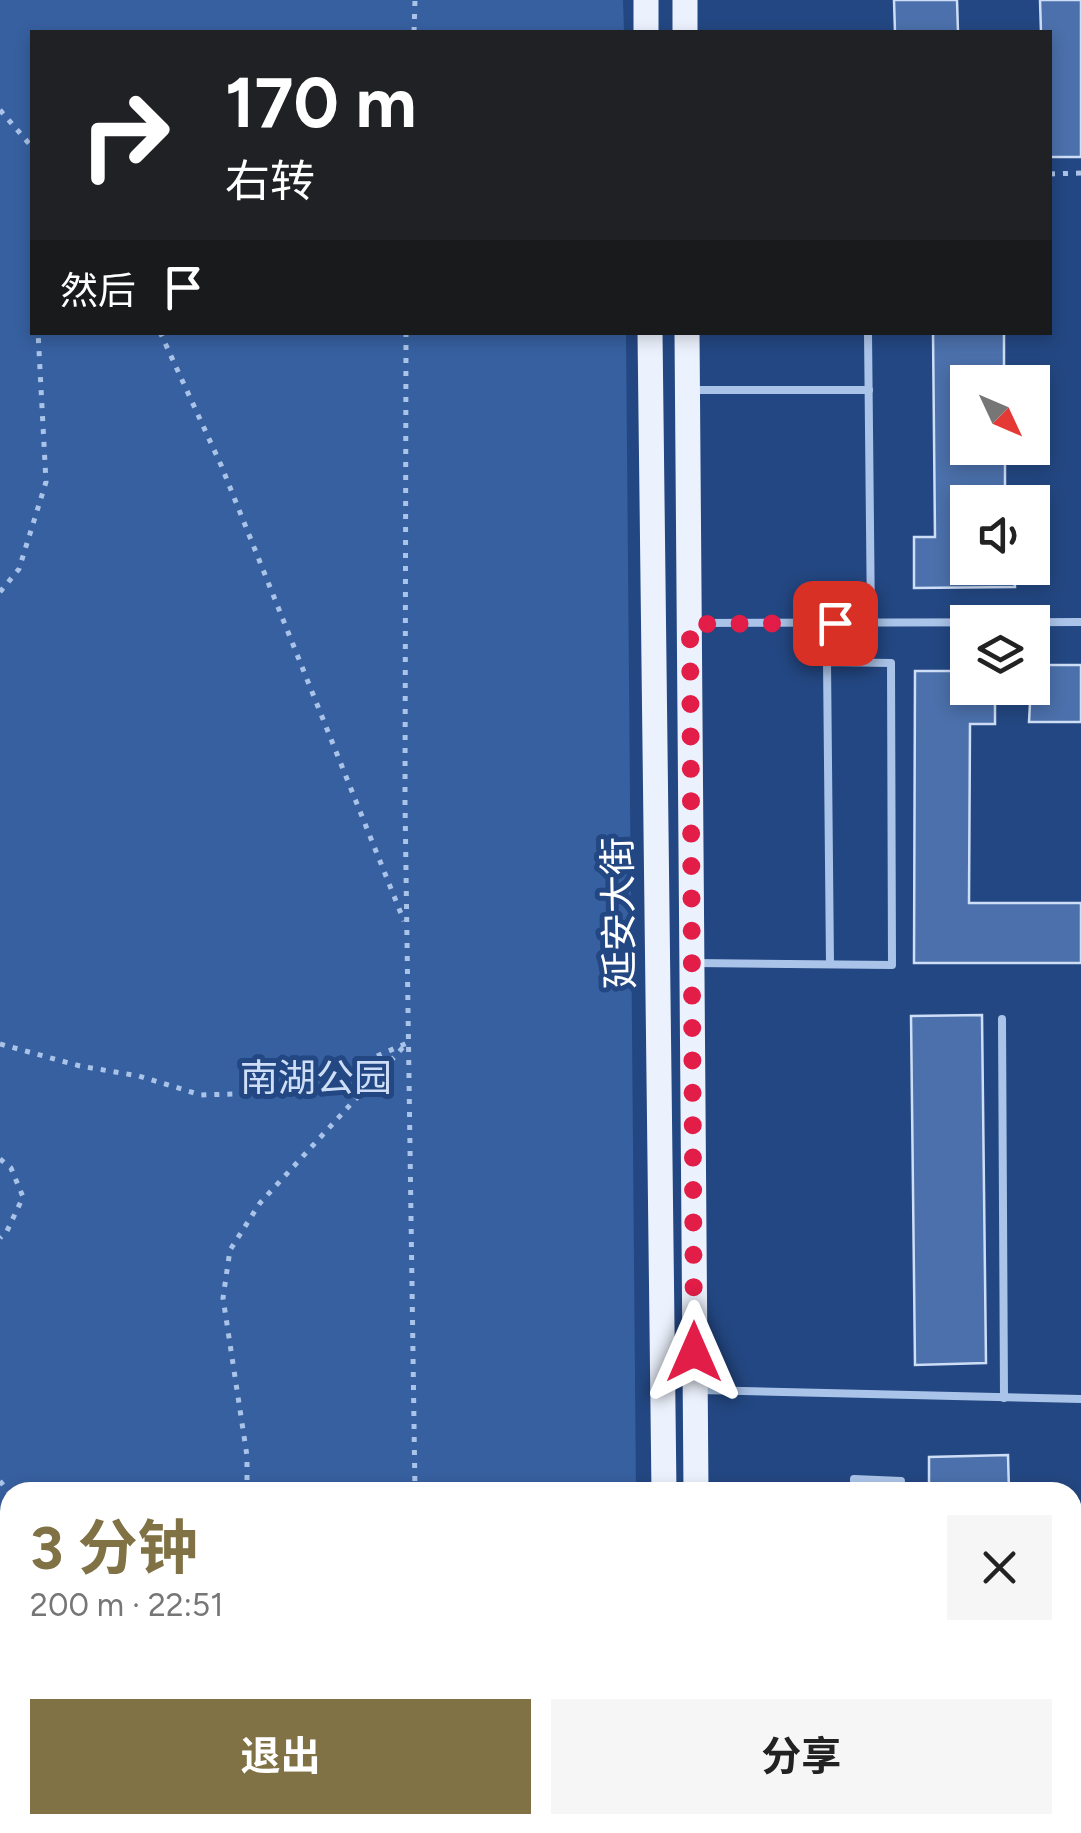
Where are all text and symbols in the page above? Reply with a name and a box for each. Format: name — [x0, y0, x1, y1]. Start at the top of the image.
text: 170 m — [225, 60, 417, 145]
icon: right — [60, 70, 190, 200]
text: 右转 — [225, 154, 315, 208]
icon: arrive — [156, 260, 211, 315]
text: 然后 — [60, 268, 136, 314]
north arrow — [950, 365, 1050, 465]
map controls — [950, 365, 1050, 705]
button: sound — [950, 485, 1050, 585]
pin — [793, 581, 878, 666]
icon: arrive — [808, 596, 863, 651]
button: layers — [950, 605, 1050, 705]
street label: 延安大街 — [595, 837, 643, 989]
park label: 南湖公园 — [240, 1055, 392, 1101]
position arrow — [642, 1300, 746, 1404]
text: 3 分钟 — [30, 1512, 198, 1584]
button: close — [947, 1515, 1052, 1620]
text: 200 m · 22:51 — [30, 1586, 223, 1624]
button: 退出 — [30, 1699, 531, 1814]
button: 分享 — [551, 1699, 1052, 1814]

